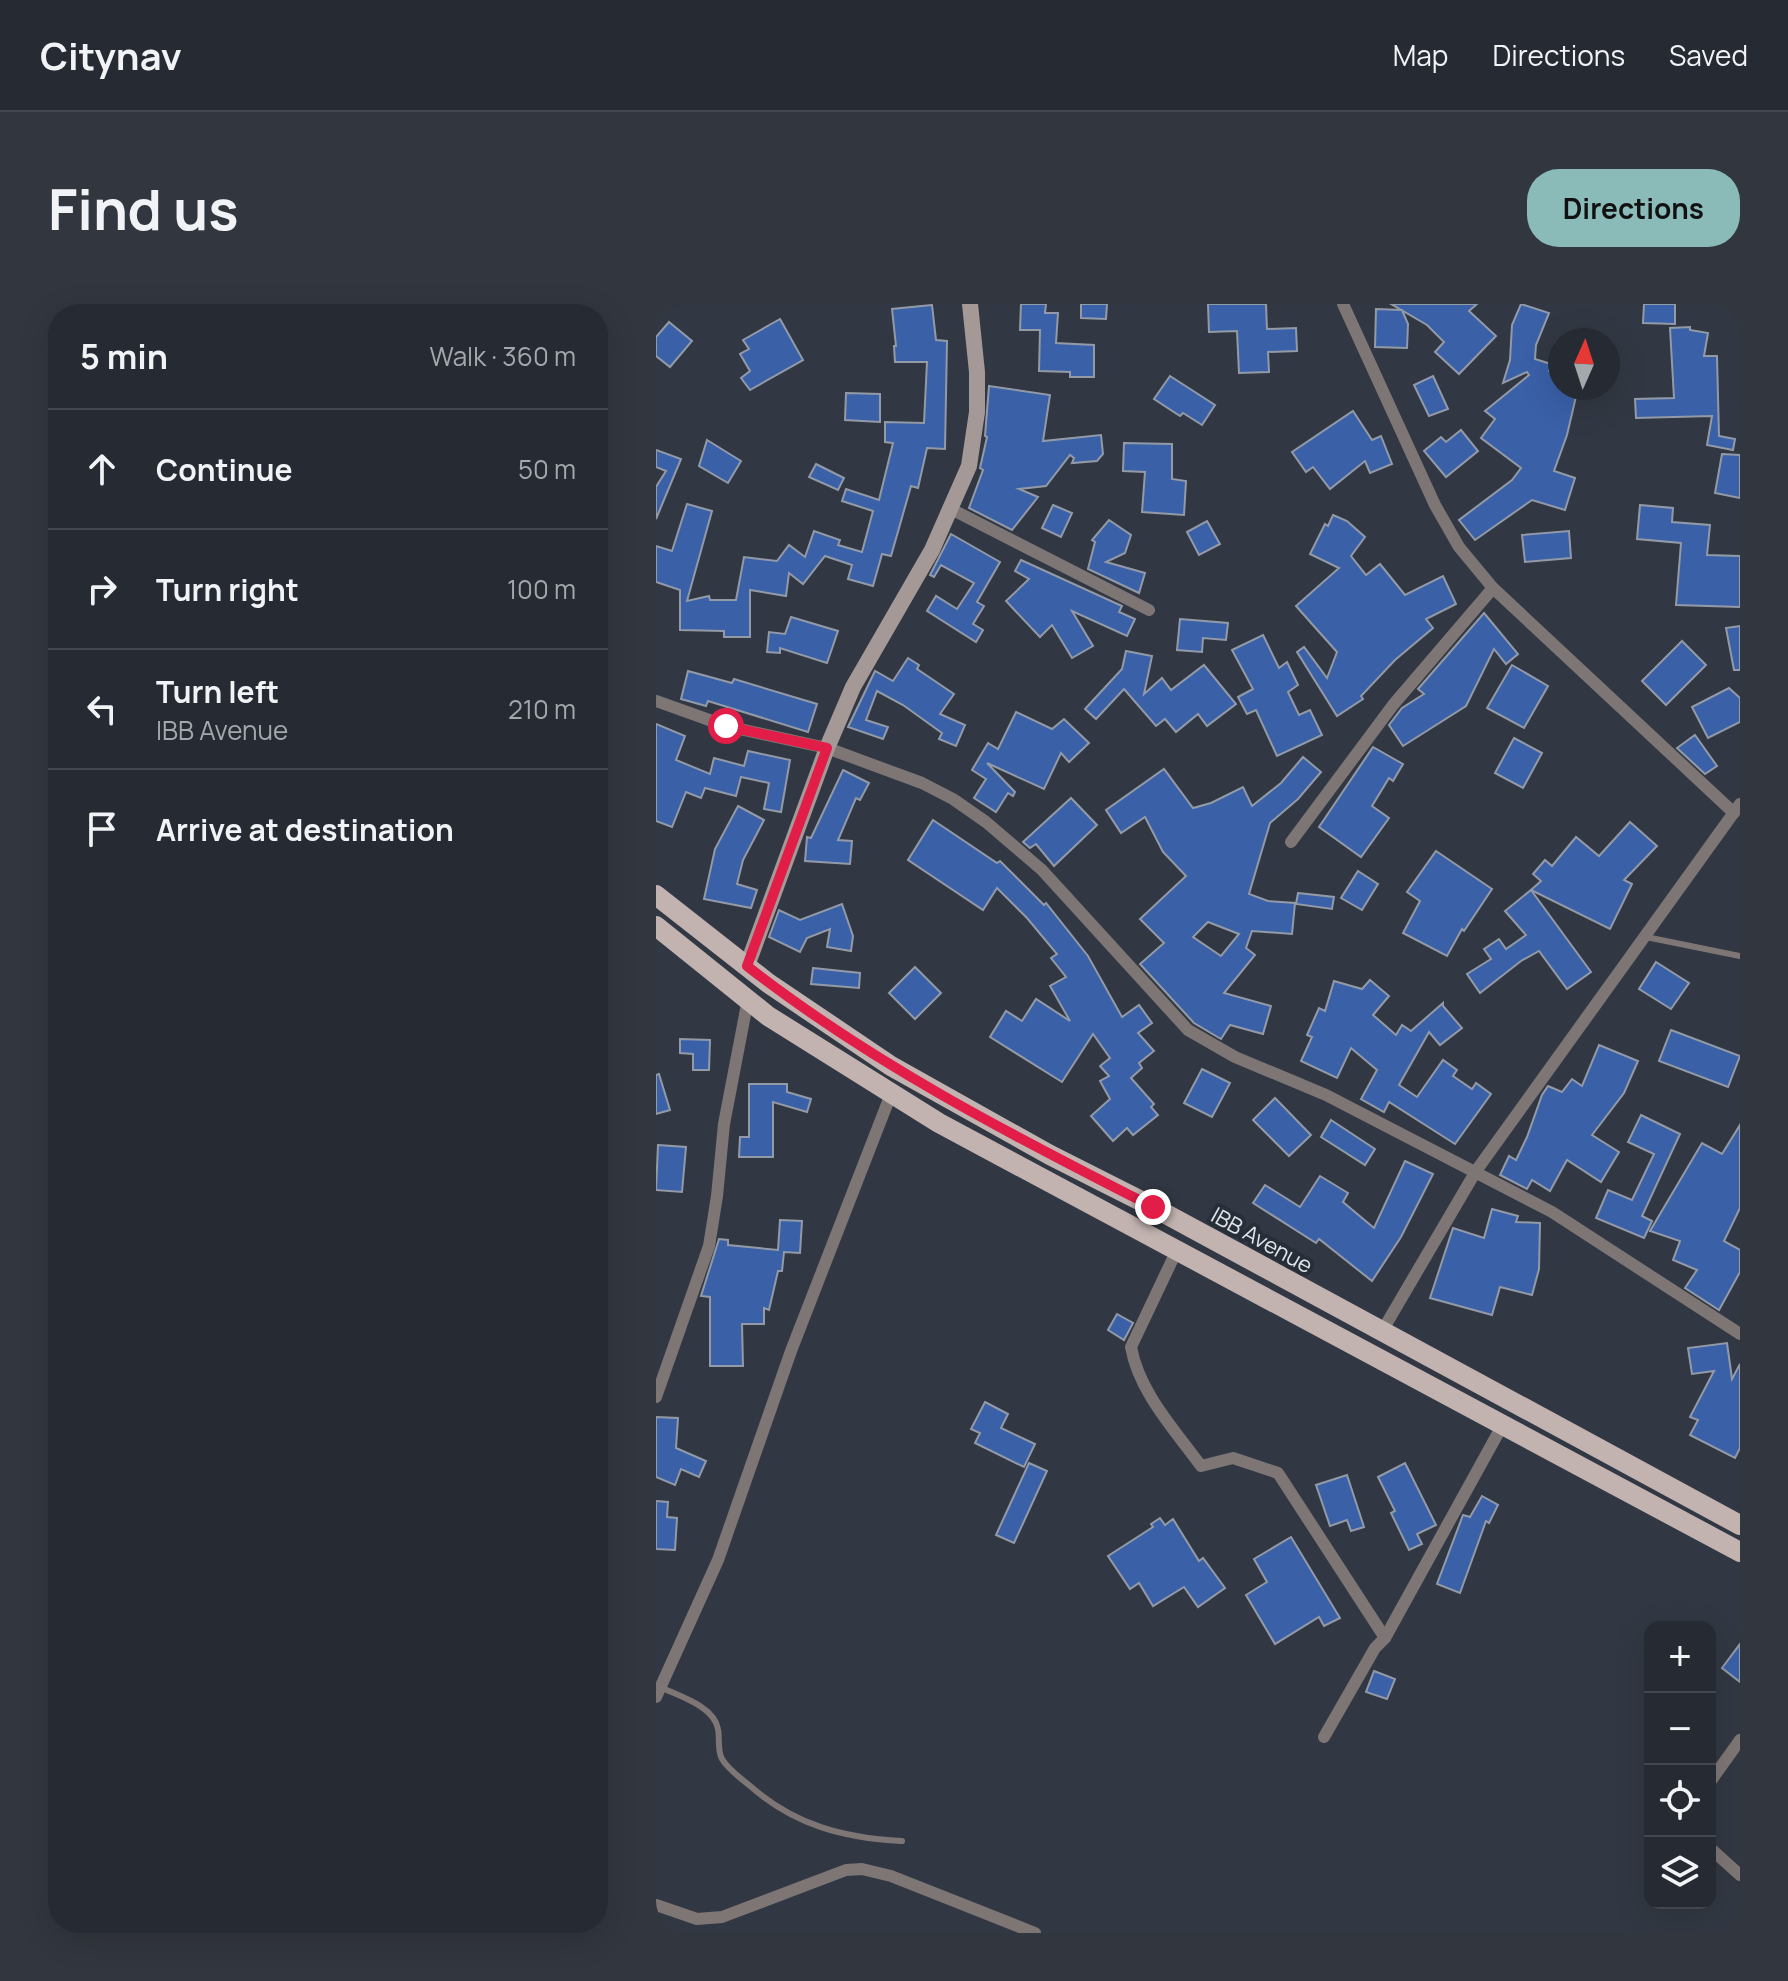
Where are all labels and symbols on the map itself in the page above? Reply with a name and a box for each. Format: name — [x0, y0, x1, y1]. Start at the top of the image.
north arrow — [1548, 328, 1620, 400]
route start — [708, 708, 744, 744]
route end — [1135, 1189, 1171, 1225]
street label: IBB Avenue — [1206, 1200, 1318, 1280]

